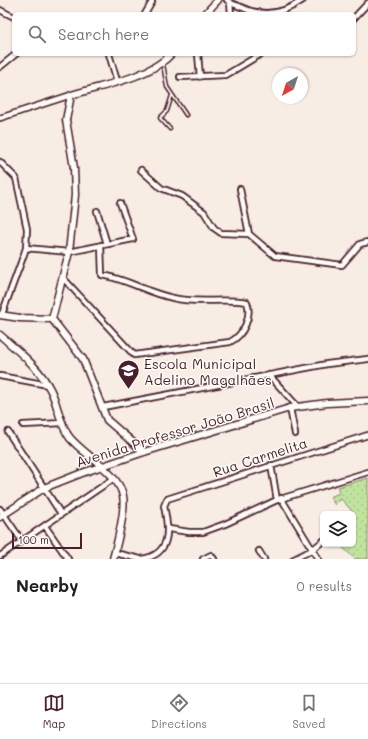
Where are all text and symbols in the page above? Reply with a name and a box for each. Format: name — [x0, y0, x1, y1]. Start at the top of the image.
search box — [12, 12, 356, 56]
icon: search — [26, 23, 48, 45]
text: Search here — [58, 24, 149, 44]
north arrow — [272, 68, 308, 104]
place label: Escola Municipal Adelino Magalhães — [144, 354, 272, 389]
school or university icon: Escola Municipal Adelino Magalhães — [115, 358, 141, 391]
street label: Avenida Professor João Brasil — [74, 393, 276, 471]
street label: Rua Carmelita — [210, 433, 310, 481]
map controls — [320, 511, 356, 547]
button: layers — [320, 511, 356, 547]
scale bar — [12, 531, 82, 550]
text: 100 m — [18, 532, 49, 547]
text: Nearby — [16, 574, 78, 596]
text: 0 results — [297, 577, 352, 594]
tab: Map — [43, 692, 65, 731]
tab: Directions — [151, 692, 207, 731]
tab: Saved — [292, 692, 325, 731]

